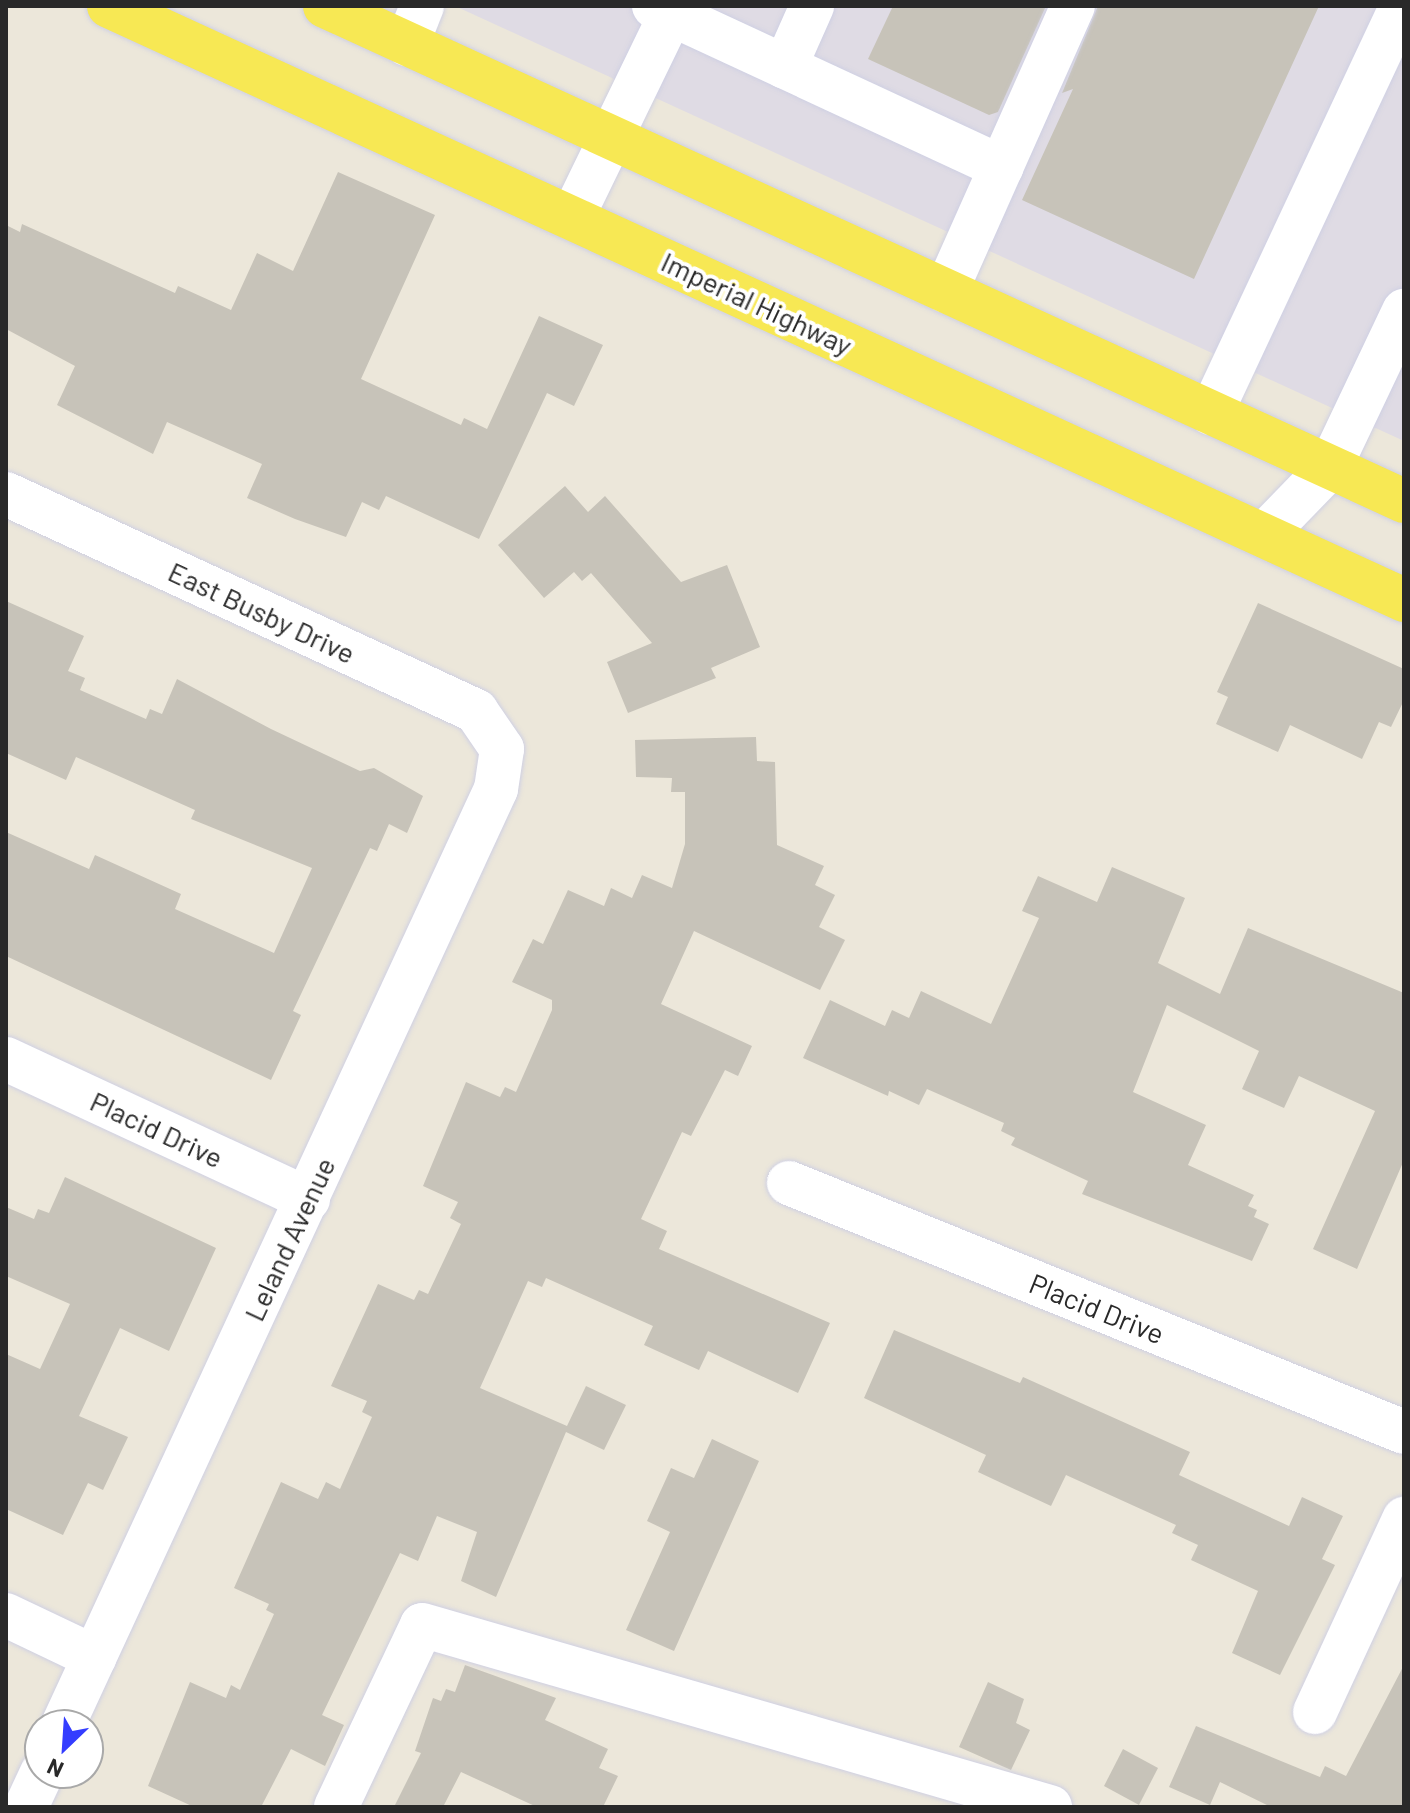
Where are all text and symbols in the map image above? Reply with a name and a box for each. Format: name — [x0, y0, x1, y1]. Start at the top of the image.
street label: Imperial Highway — [656, 244, 858, 362]
street label: East Busby Drive — [163, 554, 361, 670]
street label: Placid Drive — [85, 1084, 229, 1174]
street label: Leland Avenue — [237, 1152, 341, 1326]
street label: Placid Drive — [1025, 1266, 1169, 1350]
north arrow — [24, 1709, 104, 1789]
text: N — [43, 1754, 67, 1784]

